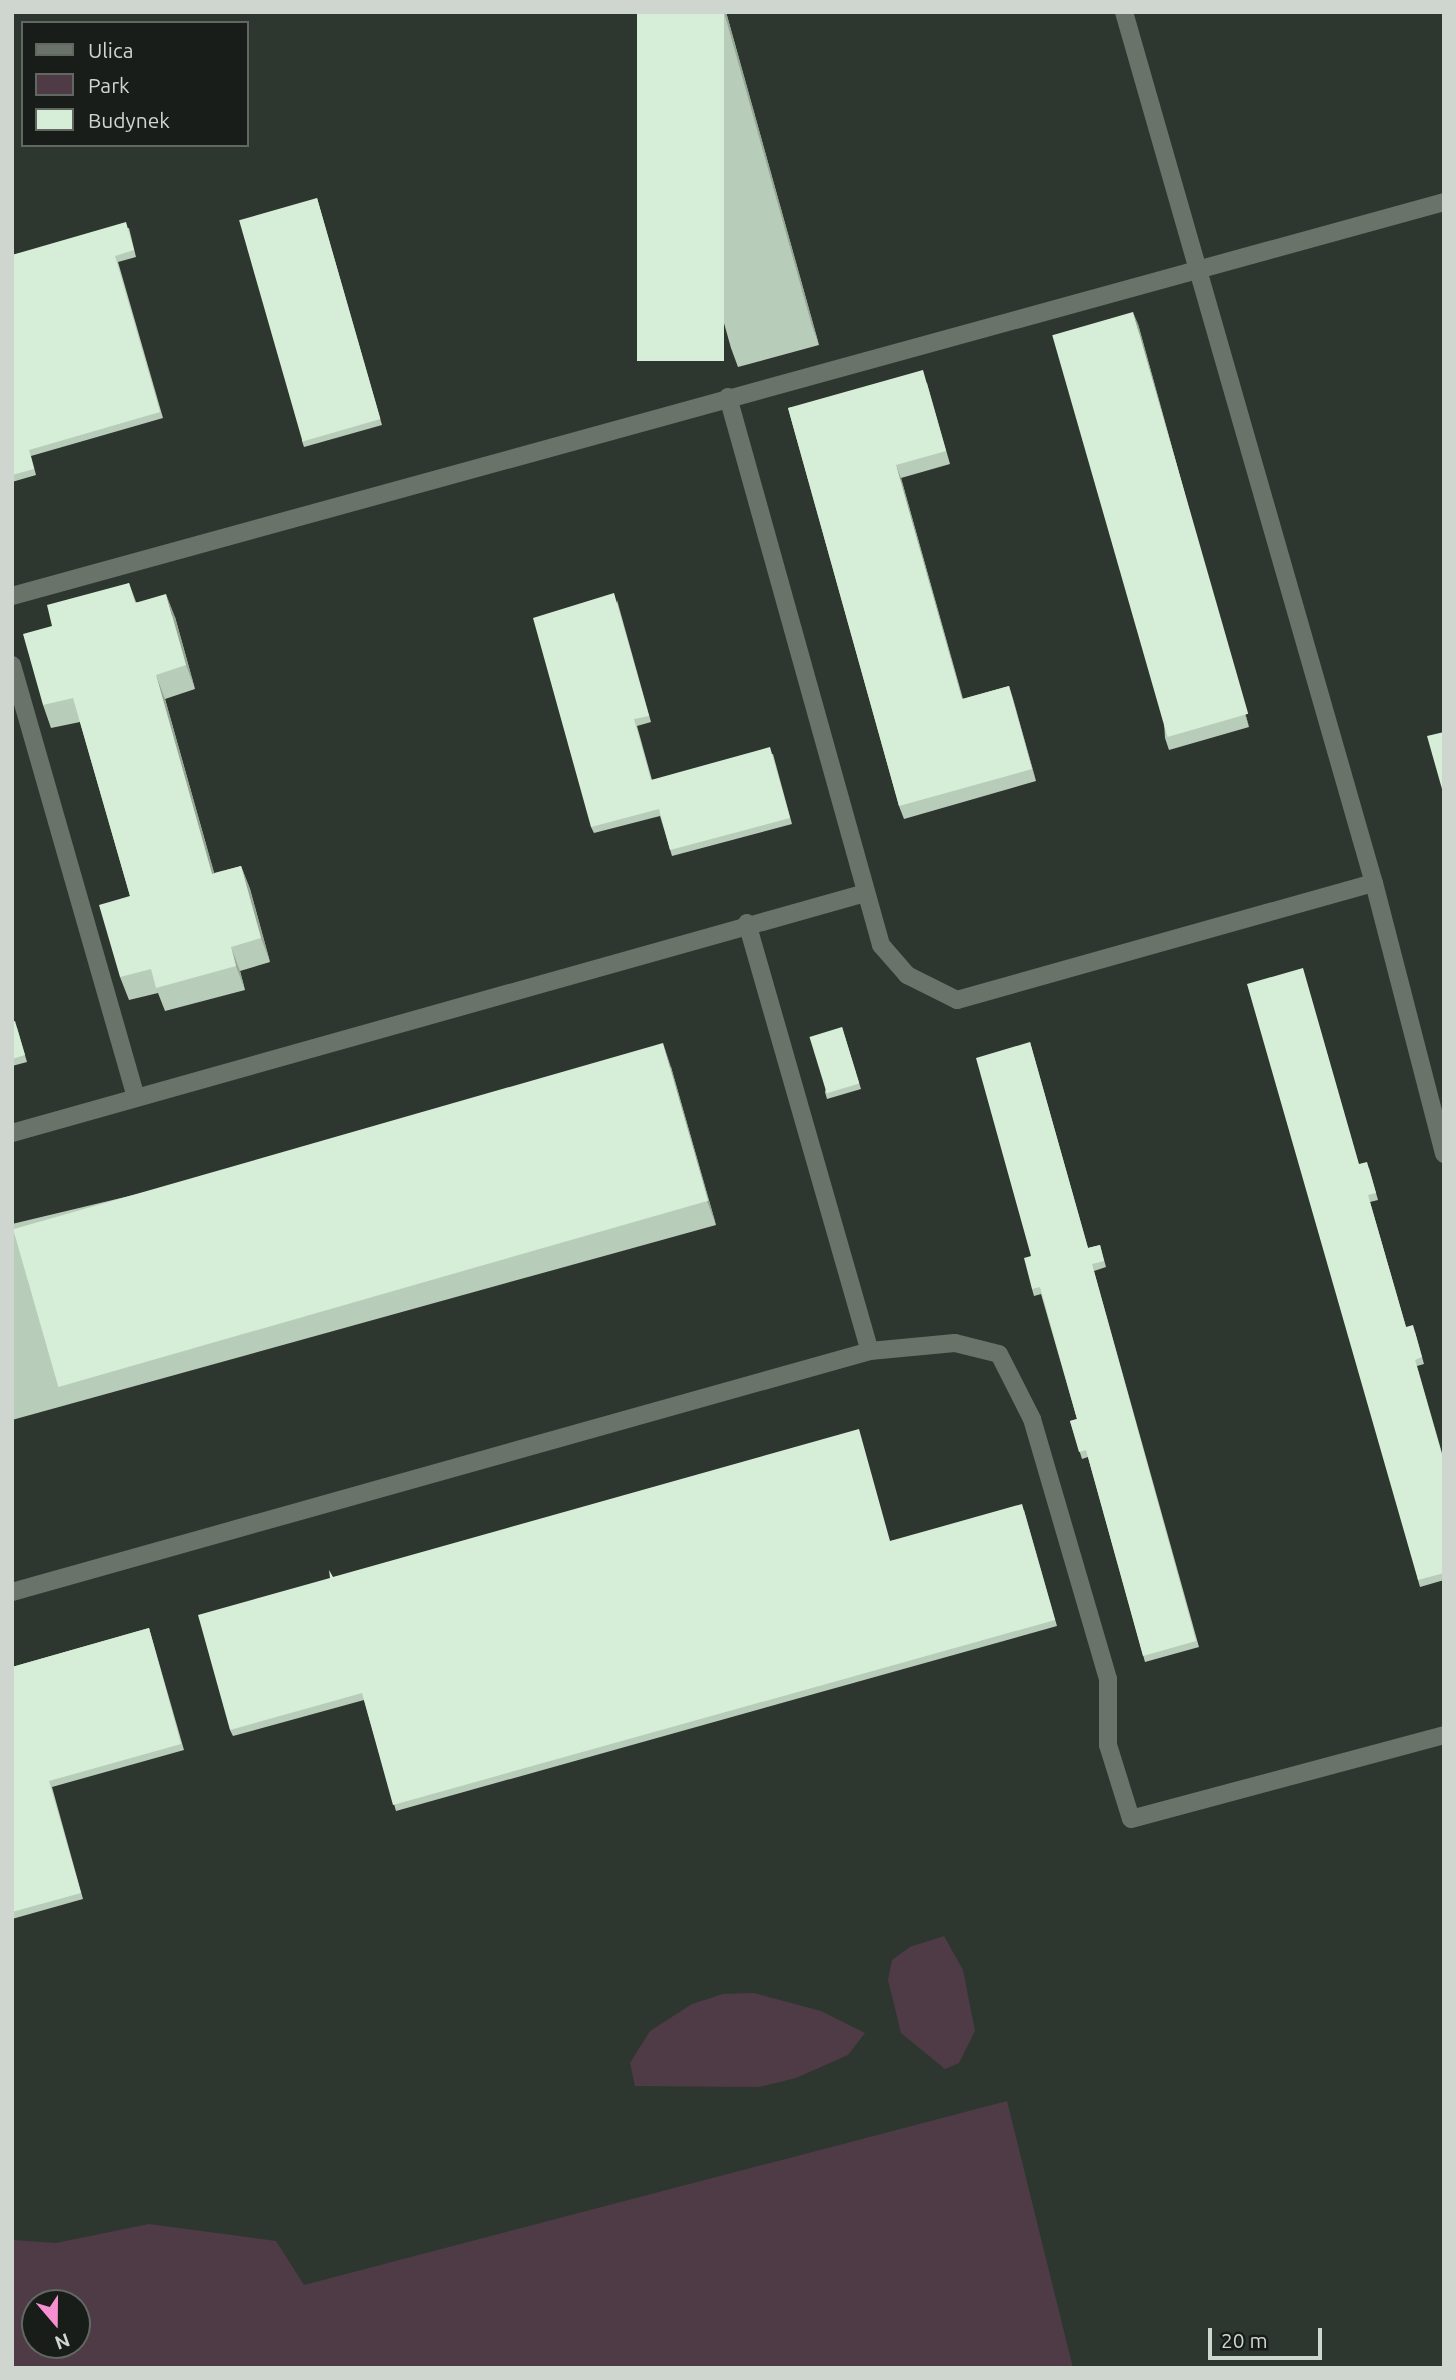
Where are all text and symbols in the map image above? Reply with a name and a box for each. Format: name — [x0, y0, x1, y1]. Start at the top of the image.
legend — [21, 21, 248, 147]
text: Ulica — [88, 38, 133, 62]
text: Park — [88, 73, 130, 97]
text: Budynek — [88, 108, 170, 132]
north arrow — [21, 2289, 91, 2359]
scale bar — [1211, 2314, 1325, 2358]
text: 20 m — [1221, 2328, 1268, 2352]
text: N — [52, 2329, 73, 2355]

